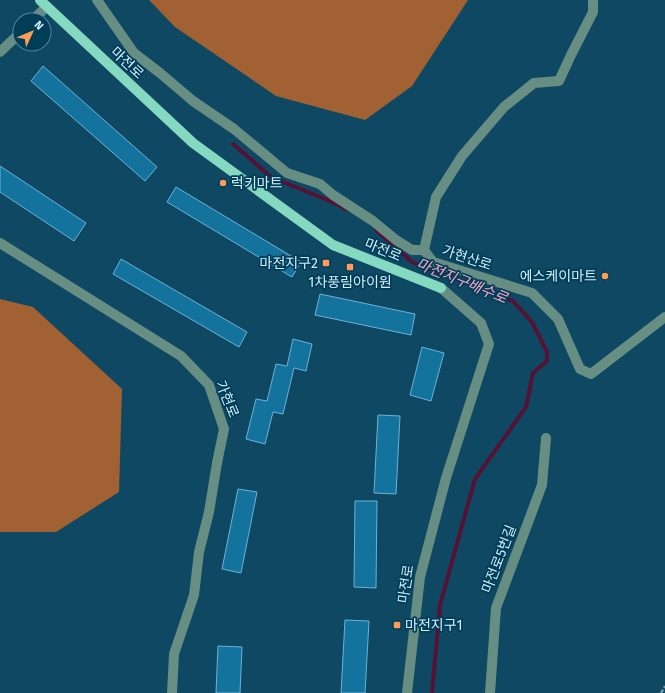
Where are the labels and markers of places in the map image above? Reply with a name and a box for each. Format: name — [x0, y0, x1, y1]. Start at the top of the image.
place label: 럭키마트 — [231, 175, 283, 192]
marker: 럭키마트 — [218, 178, 228, 188]
place label: 마전지구2 — [260, 255, 318, 272]
marker: 마전지구2 — [321, 258, 331, 268]
marker: 1차풍림아이원 — [345, 262, 355, 272]
place label: 에스케이마트 — [520, 268, 597, 285]
marker: 에스케이마트 — [600, 271, 610, 281]
place label: 1차풍림아이원 — [308, 274, 392, 291]
place label: 마전지구1 — [405, 617, 463, 634]
marker: 마전지구1 — [392, 620, 402, 630]

